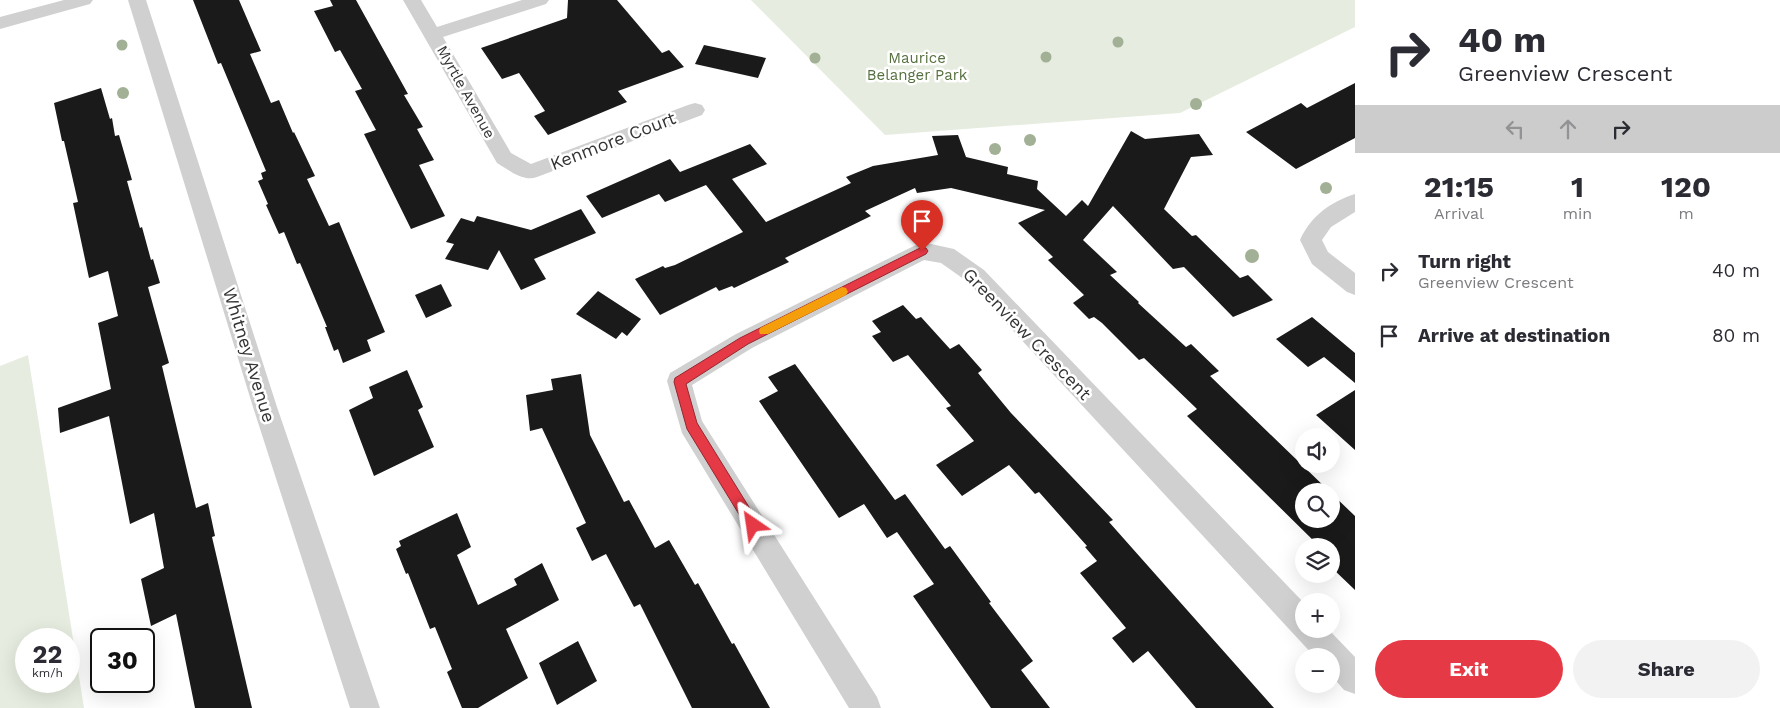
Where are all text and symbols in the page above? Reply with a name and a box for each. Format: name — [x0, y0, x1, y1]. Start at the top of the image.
text: 40 m — [1458, 19, 1546, 61]
icon: right — [1375, 20, 1440, 85]
street label: Myrtle Avenue — [433, 42, 499, 142]
park label: Maurice Belanger Park — [867, 49, 968, 84]
text: Greenview Crescent — [1458, 61, 1672, 86]
street label: Kenmore Court — [547, 107, 679, 174]
icon: left — [1501, 115, 1529, 143]
icon: ahead — [1554, 115, 1582, 143]
icon: right — [1607, 115, 1635, 143]
text: 21:15 — [1424, 169, 1494, 204]
text: 1 — [1571, 169, 1584, 204]
text: 120 — [1661, 169, 1711, 204]
pin — [901, 200, 943, 251]
text: Arrival — [1434, 204, 1484, 223]
text: min — [1563, 204, 1592, 223]
text: m — [1679, 204, 1694, 223]
icon: arrive — [908, 207, 936, 235]
text: Turn right — [1418, 250, 1511, 273]
icon: right — [1375, 257, 1403, 285]
text: 40 m — [1712, 259, 1760, 282]
street label: Greenview Crescent — [959, 263, 1096, 404]
text: Greenview Crescent — [1418, 273, 1574, 292]
street label: Whitney Avenue — [219, 285, 280, 425]
icon: arrive — [1375, 322, 1403, 350]
text: Arrive at destination — [1418, 324, 1610, 347]
text: 80 m — [1712, 324, 1760, 347]
map controls — [1295, 428, 1340, 693]
button: sound — [1295, 428, 1340, 473]
button: search — [1295, 483, 1340, 528]
position arrow — [726, 498, 778, 550]
button: layers — [1295, 538, 1340, 583]
button: + — [1295, 593, 1340, 638]
speed limit sign: 30 — [90, 628, 155, 693]
text: 22 — [33, 640, 62, 669]
button: Exit — [1375, 640, 1563, 698]
button: Share — [1573, 640, 1760, 698]
button: − — [1295, 648, 1340, 693]
text: km/h — [32, 666, 63, 680]

